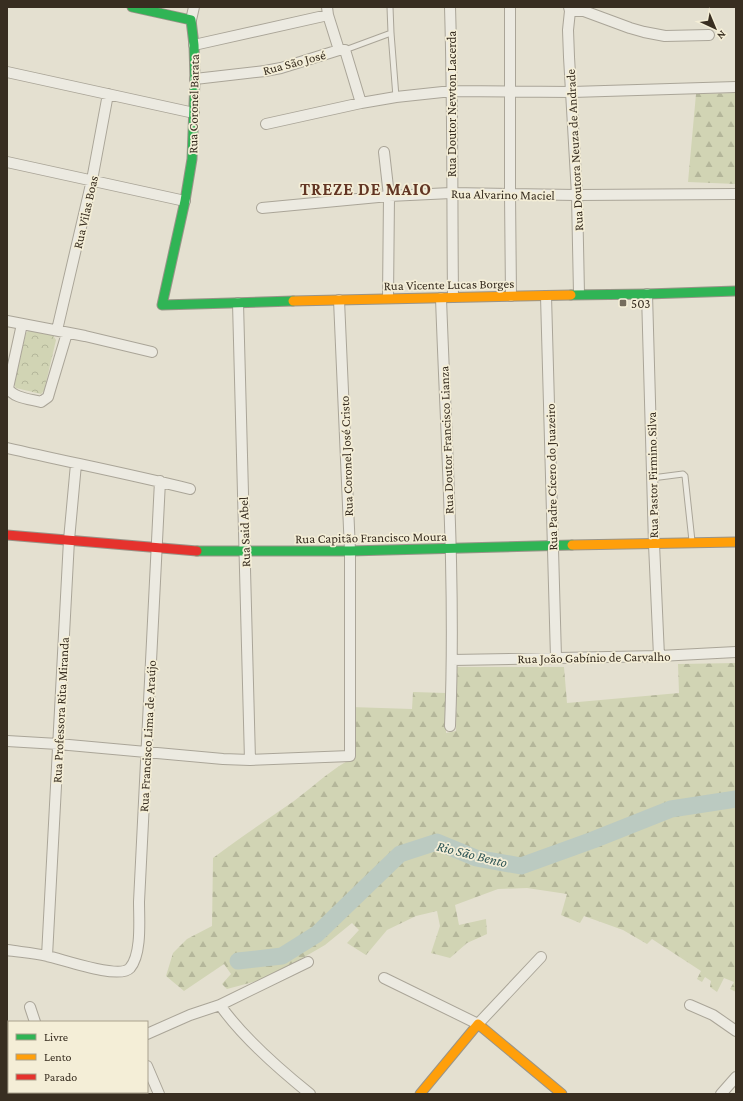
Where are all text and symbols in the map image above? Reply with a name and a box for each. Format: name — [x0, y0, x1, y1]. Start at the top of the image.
north arrow — [695, 8, 735, 48]
text: N — [715, 28, 729, 42]
street label: Rua Doutor Newton Lacerda — [444, 31, 459, 177]
street label: Rua São José — [261, 47, 327, 78]
street label: Rua Coronel Barata — [185, 54, 202, 154]
street label: Rua Doutora Neuza de Andrade — [563, 68, 586, 231]
street label: Rua Vilas Boas — [70, 174, 101, 250]
district label: TREZE DE MAIO — [300, 180, 432, 199]
street label: Rua Alvarino Maciel — [451, 186, 556, 203]
street label: Rua Vicente Lucas Borges — [384, 276, 514, 293]
place label: 503 — [631, 296, 651, 311]
marker: 503 — [618, 298, 628, 308]
street label: Rua Doutor Francisco Lianza — [436, 366, 457, 514]
street label: Rua Coronel José Cristo — [337, 395, 356, 517]
street label: Rua Padre Cícero do Juazeiro — [543, 403, 560, 551]
street label: Rua Pastor Firmino Silva — [644, 412, 661, 538]
street label: Rua Said Abel — [236, 496, 253, 567]
street label: Rua Capitão Francisco Moura — [295, 529, 447, 546]
street label: Rua Professora Rita Miranda — [49, 637, 72, 784]
street label: Rua João Gabínio de Carvalho — [517, 649, 671, 666]
street label: Rua Francisco Lima de Araújo — [136, 660, 160, 813]
water label: Rio São Bento — [435, 838, 509, 870]
legend — [8, 1021, 148, 1093]
text: Livre — [44, 1030, 68, 1044]
text: Lento — [44, 1050, 72, 1064]
text: Parado — [44, 1070, 77, 1084]

